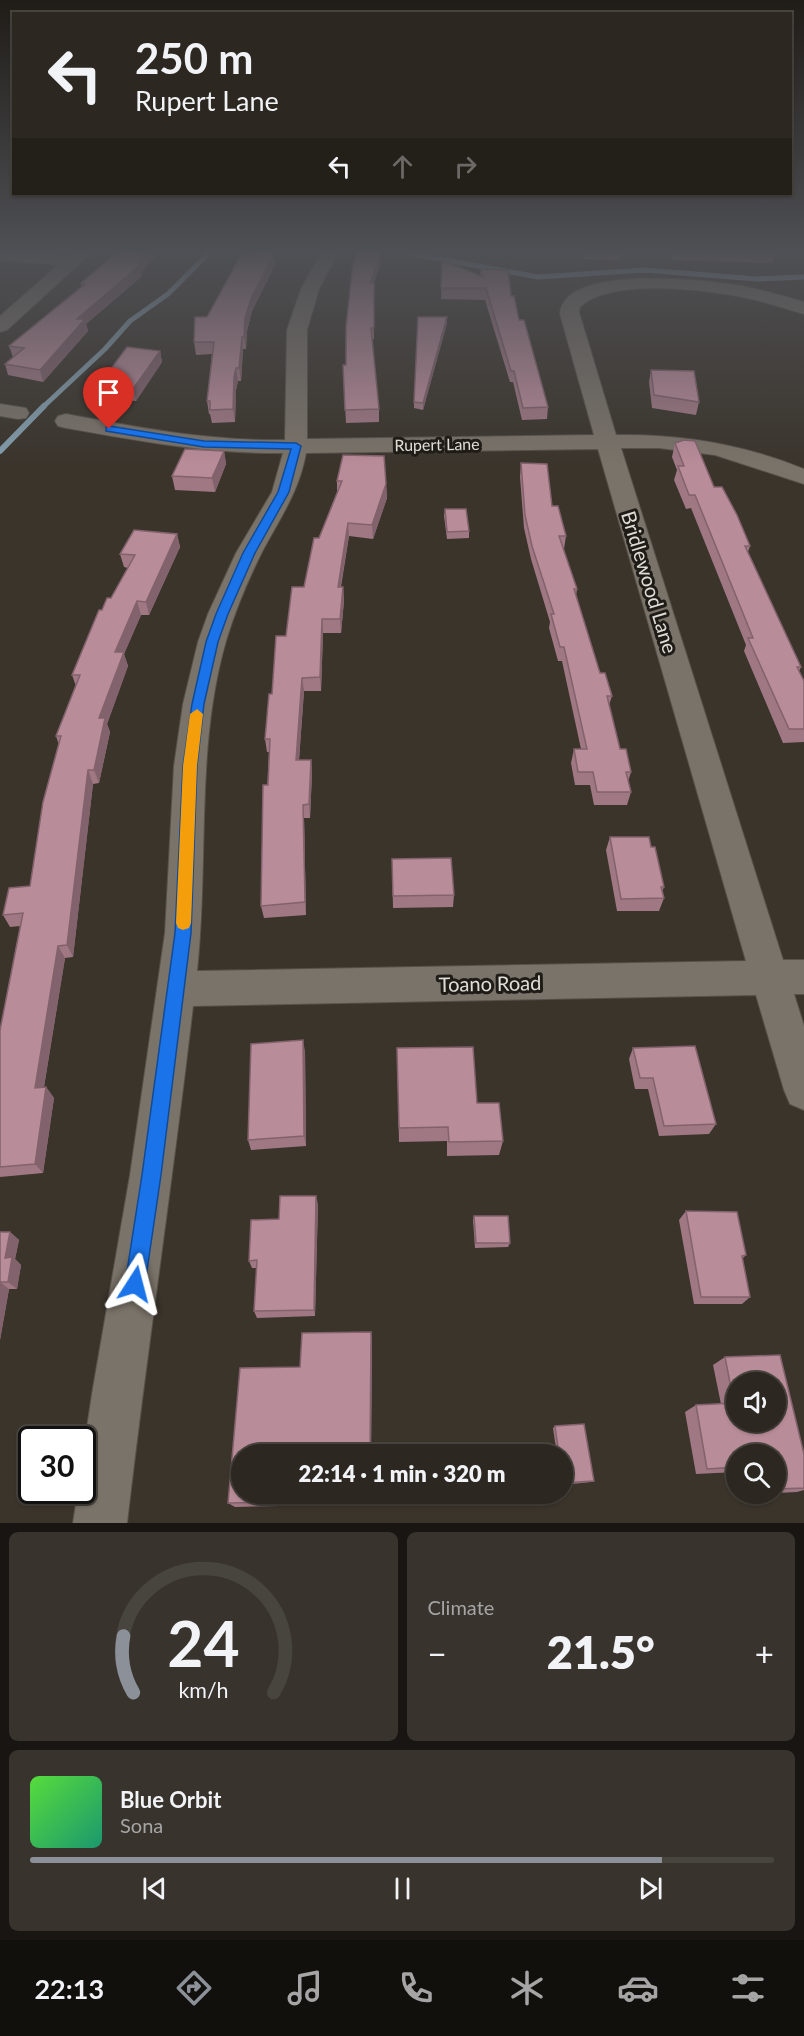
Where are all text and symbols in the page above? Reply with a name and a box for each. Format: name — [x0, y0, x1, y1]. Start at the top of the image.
text: 250 m — [135, 33, 253, 83]
icon: left — [36, 36, 114, 114]
text: Rupert Lane — [135, 84, 279, 117]
icon: left — [323, 150, 356, 183]
icon: ahead — [386, 150, 419, 183]
icon: right — [449, 150, 482, 183]
pin — [83, 367, 134, 429]
icon: arrive — [92, 376, 125, 409]
street label: Rupert Lane — [394, 434, 480, 454]
street label: Bridlewood Lane — [617, 508, 683, 656]
street label: Toano Road — [438, 970, 542, 996]
position arrow — [103, 1252, 167, 1316]
map controls — [726, 1372, 786, 1504]
button: sound — [726, 1372, 786, 1432]
speed limit sign: 30 — [18, 1426, 96, 1504]
button: search — [726, 1444, 786, 1504]
text: 22:14 · 1 min · 320 m — [299, 1460, 505, 1487]
text: Climate — [428, 1595, 494, 1619]
text: 24 — [167, 1605, 239, 1680]
text: 21.5° — [547, 1625, 655, 1679]
text: − — [428, 1633, 447, 1673]
text: + — [755, 1633, 774, 1673]
text: km/h — [178, 1678, 228, 1704]
text: Blue Orbit — [120, 1786, 221, 1813]
text: Sona — [120, 1813, 163, 1837]
icon: previous — [138, 1872, 171, 1905]
icon: pause — [386, 1872, 419, 1905]
icon: next — [634, 1872, 667, 1905]
icon: directions — [173, 1967, 215, 2009]
icon: music — [284, 1967, 326, 2009]
icon: phone — [395, 1967, 437, 2009]
icon: climate — [506, 1967, 548, 2009]
icon: car — [617, 1967, 659, 2009]
icon: filters — [727, 1967, 769, 2009]
text: 22:13 — [34, 1972, 104, 2005]

